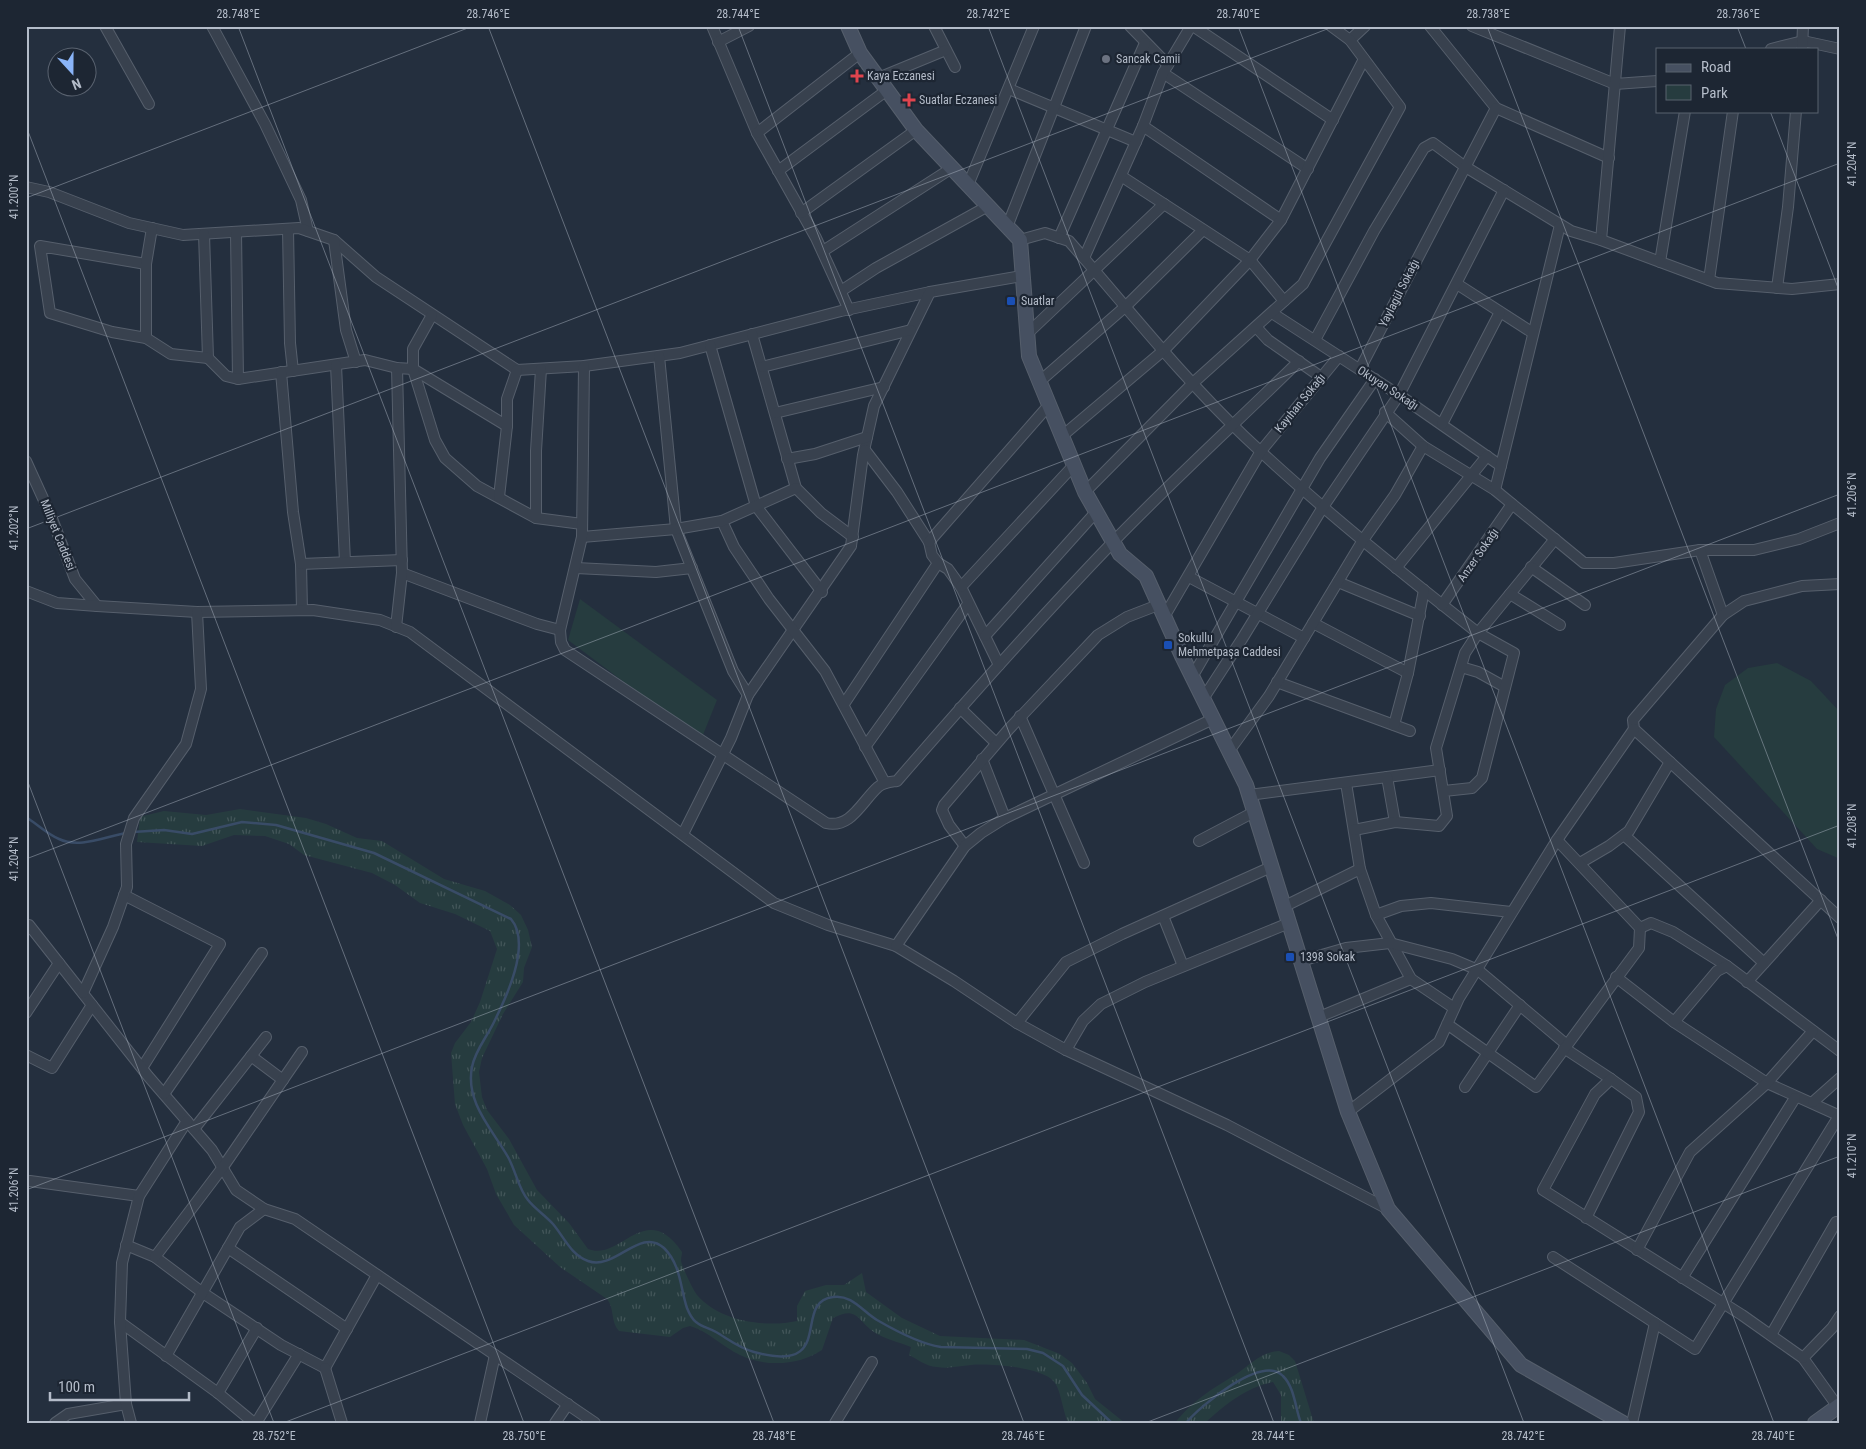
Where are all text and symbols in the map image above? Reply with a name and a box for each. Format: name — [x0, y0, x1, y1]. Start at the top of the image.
text: 28.748°E — [216, 7, 260, 21]
text: 28.746°E — [466, 7, 510, 21]
text: 28.744°E — [716, 7, 760, 21]
text: 28.742°E — [966, 7, 1010, 21]
text: 28.740°E — [1216, 7, 1260, 21]
text: 28.738°E — [1466, 7, 1510, 21]
text: 28.736°E — [1716, 7, 1760, 21]
north arrow — [48, 48, 98, 98]
legend — [1656, 48, 1818, 112]
place label: Sancak Camii — [1116, 52, 1180, 66]
marker: Sancak Camii — [1100, 53, 1112, 65]
text: Road — [1701, 58, 1731, 76]
place label: Kaya Eczanesi — [867, 69, 935, 83]
marker: Kaya Eczanesi — [851, 70, 863, 82]
text: N — [70, 75, 84, 93]
text: Park — [1701, 84, 1728, 102]
place label: Suatlar Eczanesi — [919, 93, 997, 107]
marker: Suatlar Eczanesi — [903, 94, 915, 106]
text: 41.204°N — [1845, 142, 1859, 186]
text: 41.200°N — [7, 175, 21, 219]
street label: Yaylagül Sokağı — [1376, 257, 1422, 329]
place label: Suatlar — [1021, 294, 1055, 308]
marker: Suatlar — [1005, 295, 1017, 307]
street label: Okuyan Sokağı — [1355, 363, 1421, 413]
street label: Kayıhan Sokağı — [1272, 371, 1328, 435]
text: 41.206°N — [1845, 473, 1859, 517]
street label: Milliyet Caddesi — [37, 497, 79, 573]
text: 41.202°N — [7, 506, 21, 550]
street label: Anzer Sokağı — [1454, 526, 1502, 584]
place label: Sokullu Mehmetpaşa Caddesi — [1178, 631, 1281, 659]
marker: Sokullu Mehmetpaşa Caddesi — [1162, 639, 1174, 651]
text: 41.208°N — [1845, 804, 1859, 848]
text: 41.204°N — [7, 837, 21, 881]
place label: 1398 Sokak — [1300, 950, 1356, 964]
marker: 1398 Sokak — [1284, 951, 1296, 963]
text: 41.210°N — [1845, 1134, 1859, 1178]
text: 41.206°N — [7, 1168, 21, 1212]
scale bar — [50, 1369, 189, 1401]
text: 100 m — [58, 1378, 95, 1396]
text: 28.752°E — [252, 1429, 296, 1443]
text: 28.750°E — [502, 1429, 546, 1443]
text: 28.748°E — [752, 1429, 796, 1443]
text: 28.746°E — [1001, 1429, 1045, 1443]
text: 28.744°E — [1251, 1429, 1295, 1443]
text: 28.742°E — [1501, 1429, 1545, 1443]
text: 28.740°E — [1751, 1429, 1795, 1443]

